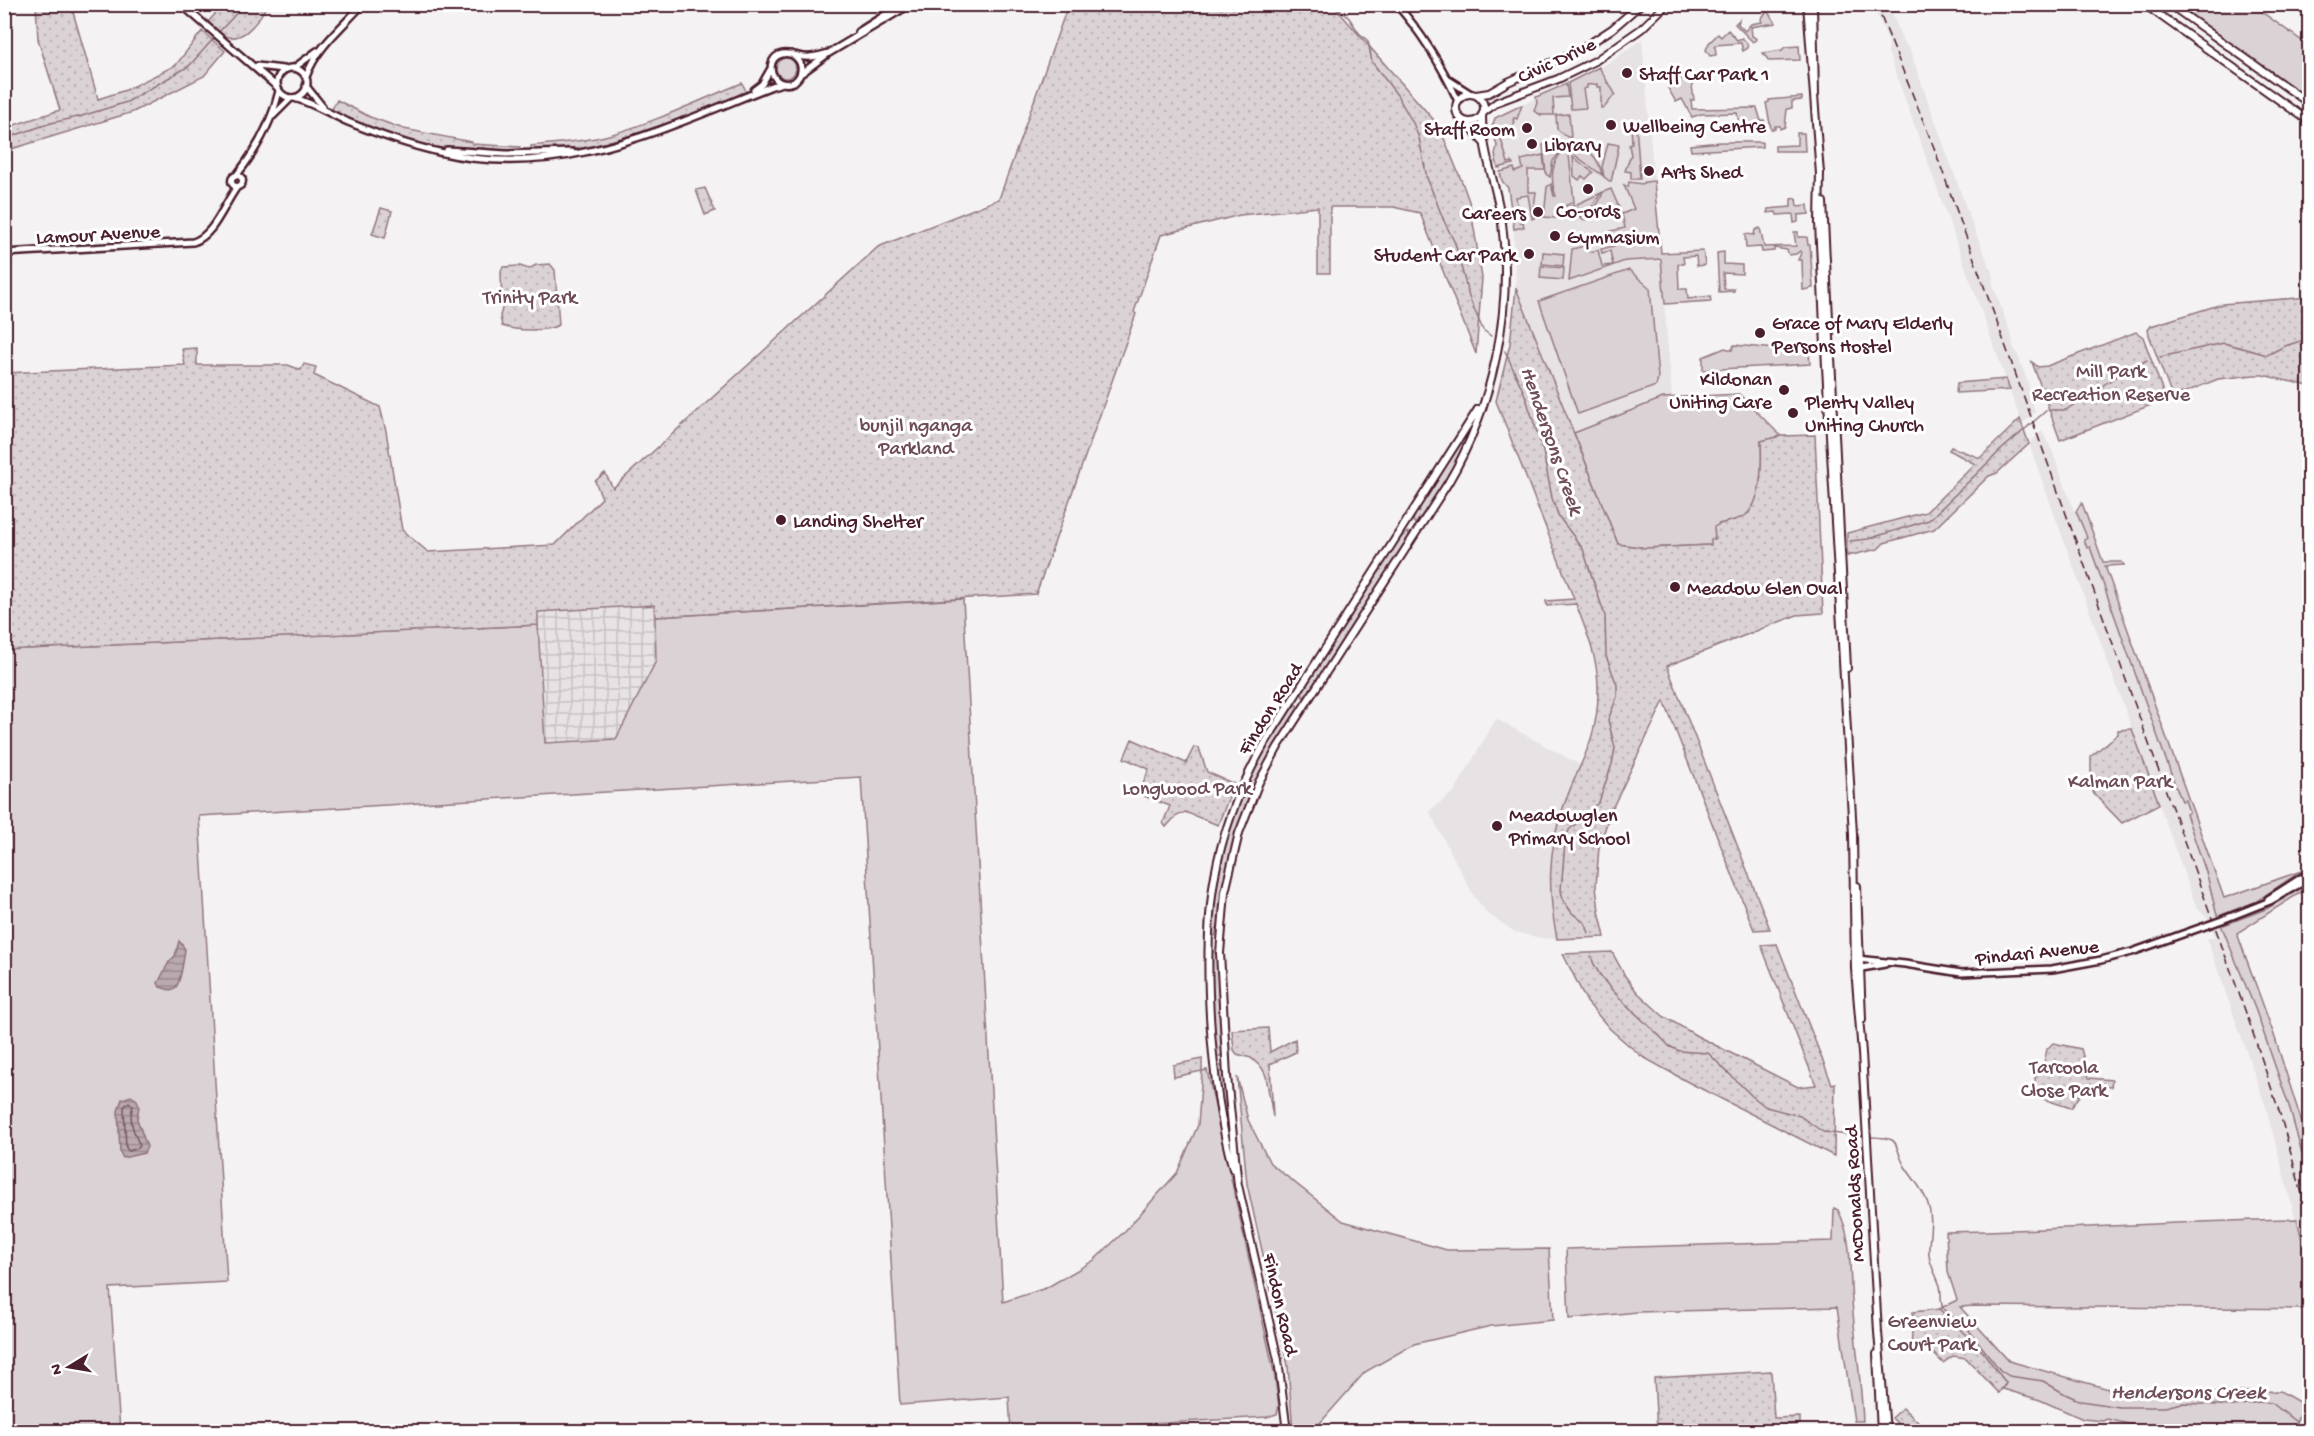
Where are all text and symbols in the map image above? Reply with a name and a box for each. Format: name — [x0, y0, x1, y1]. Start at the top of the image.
street label: Civic Drive — [1515, 34, 1601, 90]
place label: Staff Car Park 1 — [1639, 65, 1769, 88]
marker: Staff Car Park 1 — [1620, 66, 1634, 80]
place label: Wellbeing Centre — [1623, 117, 1767, 140]
marker: Wellbeing Centre — [1604, 118, 1618, 132]
place label: Staff Room — [1424, 120, 1515, 143]
marker: Staff Room — [1520, 121, 1534, 135]
place label: Library — [1544, 136, 1601, 159]
marker: Library — [1525, 137, 1539, 151]
place label: Arts Shed — [1661, 163, 1744, 186]
marker: Arts Shed — [1642, 164, 1656, 178]
marker: Co-ords — [1581, 182, 1595, 196]
place label: Co-ords — [1556, 202, 1621, 225]
place label: Careers — [1462, 204, 1527, 227]
marker: Careers — [1531, 205, 1545, 219]
street label: Lamour Avenue — [35, 222, 162, 251]
place label: Gymnasium — [1567, 228, 1660, 251]
marker: Gymnasium — [1548, 229, 1562, 243]
place label: Student Car Park — [1374, 246, 1519, 269]
marker: Student Car Park — [1522, 247, 1536, 261]
park label: Trinity Park — [482, 288, 579, 311]
place label: Grace of Mary Elderly Persons Hostel — [1771, 314, 1953, 360]
marker: Grace of Mary Elderly Persons Hostel — [1753, 326, 1767, 340]
park label: Mill Park Recreation Reserve — [2032, 362, 2191, 408]
water label: Hendersons Creek — [1513, 364, 1588, 521]
place label: Kildonan Uniting Care — [1669, 370, 1773, 416]
marker: Kildonan Uniting Care — [1777, 383, 1791, 397]
place label: Plenty Valley Uniting Church — [1804, 393, 1924, 439]
marker: Plenty Valley Uniting Church — [1786, 406, 1800, 420]
park label: bunjil nganga Parkland — [860, 416, 973, 462]
place label: Landing Shelter — [793, 512, 925, 535]
marker: Landing Shelter — [774, 513, 788, 527]
place label: Meadow Glen Oval — [1687, 579, 1843, 602]
marker: Meadow Glen Oval — [1668, 580, 1682, 594]
street label: Findon Road — [1234, 658, 1311, 761]
park label: Kalman Park — [2068, 772, 2174, 795]
park label: Longwood Park — [1122, 779, 1254, 802]
place label: Meadowglen Primary School — [1508, 806, 1630, 852]
marker: Meadowglen Primary School — [1490, 819, 1504, 833]
street label: Pindari Avenue — [1974, 936, 2101, 973]
park label: Tarcoola Close Park — [2021, 1058, 2109, 1104]
street label: McDonalds Road — [1841, 1123, 1872, 1263]
street label: Findon Road — [1255, 1251, 1302, 1360]
park label: Greenview Court Park — [1888, 1312, 1978, 1358]
north arrow — [39, 1337, 99, 1397]
text: N — [47, 1362, 68, 1376]
water label: Hendersons Creek — [2111, 1382, 2268, 1407]

